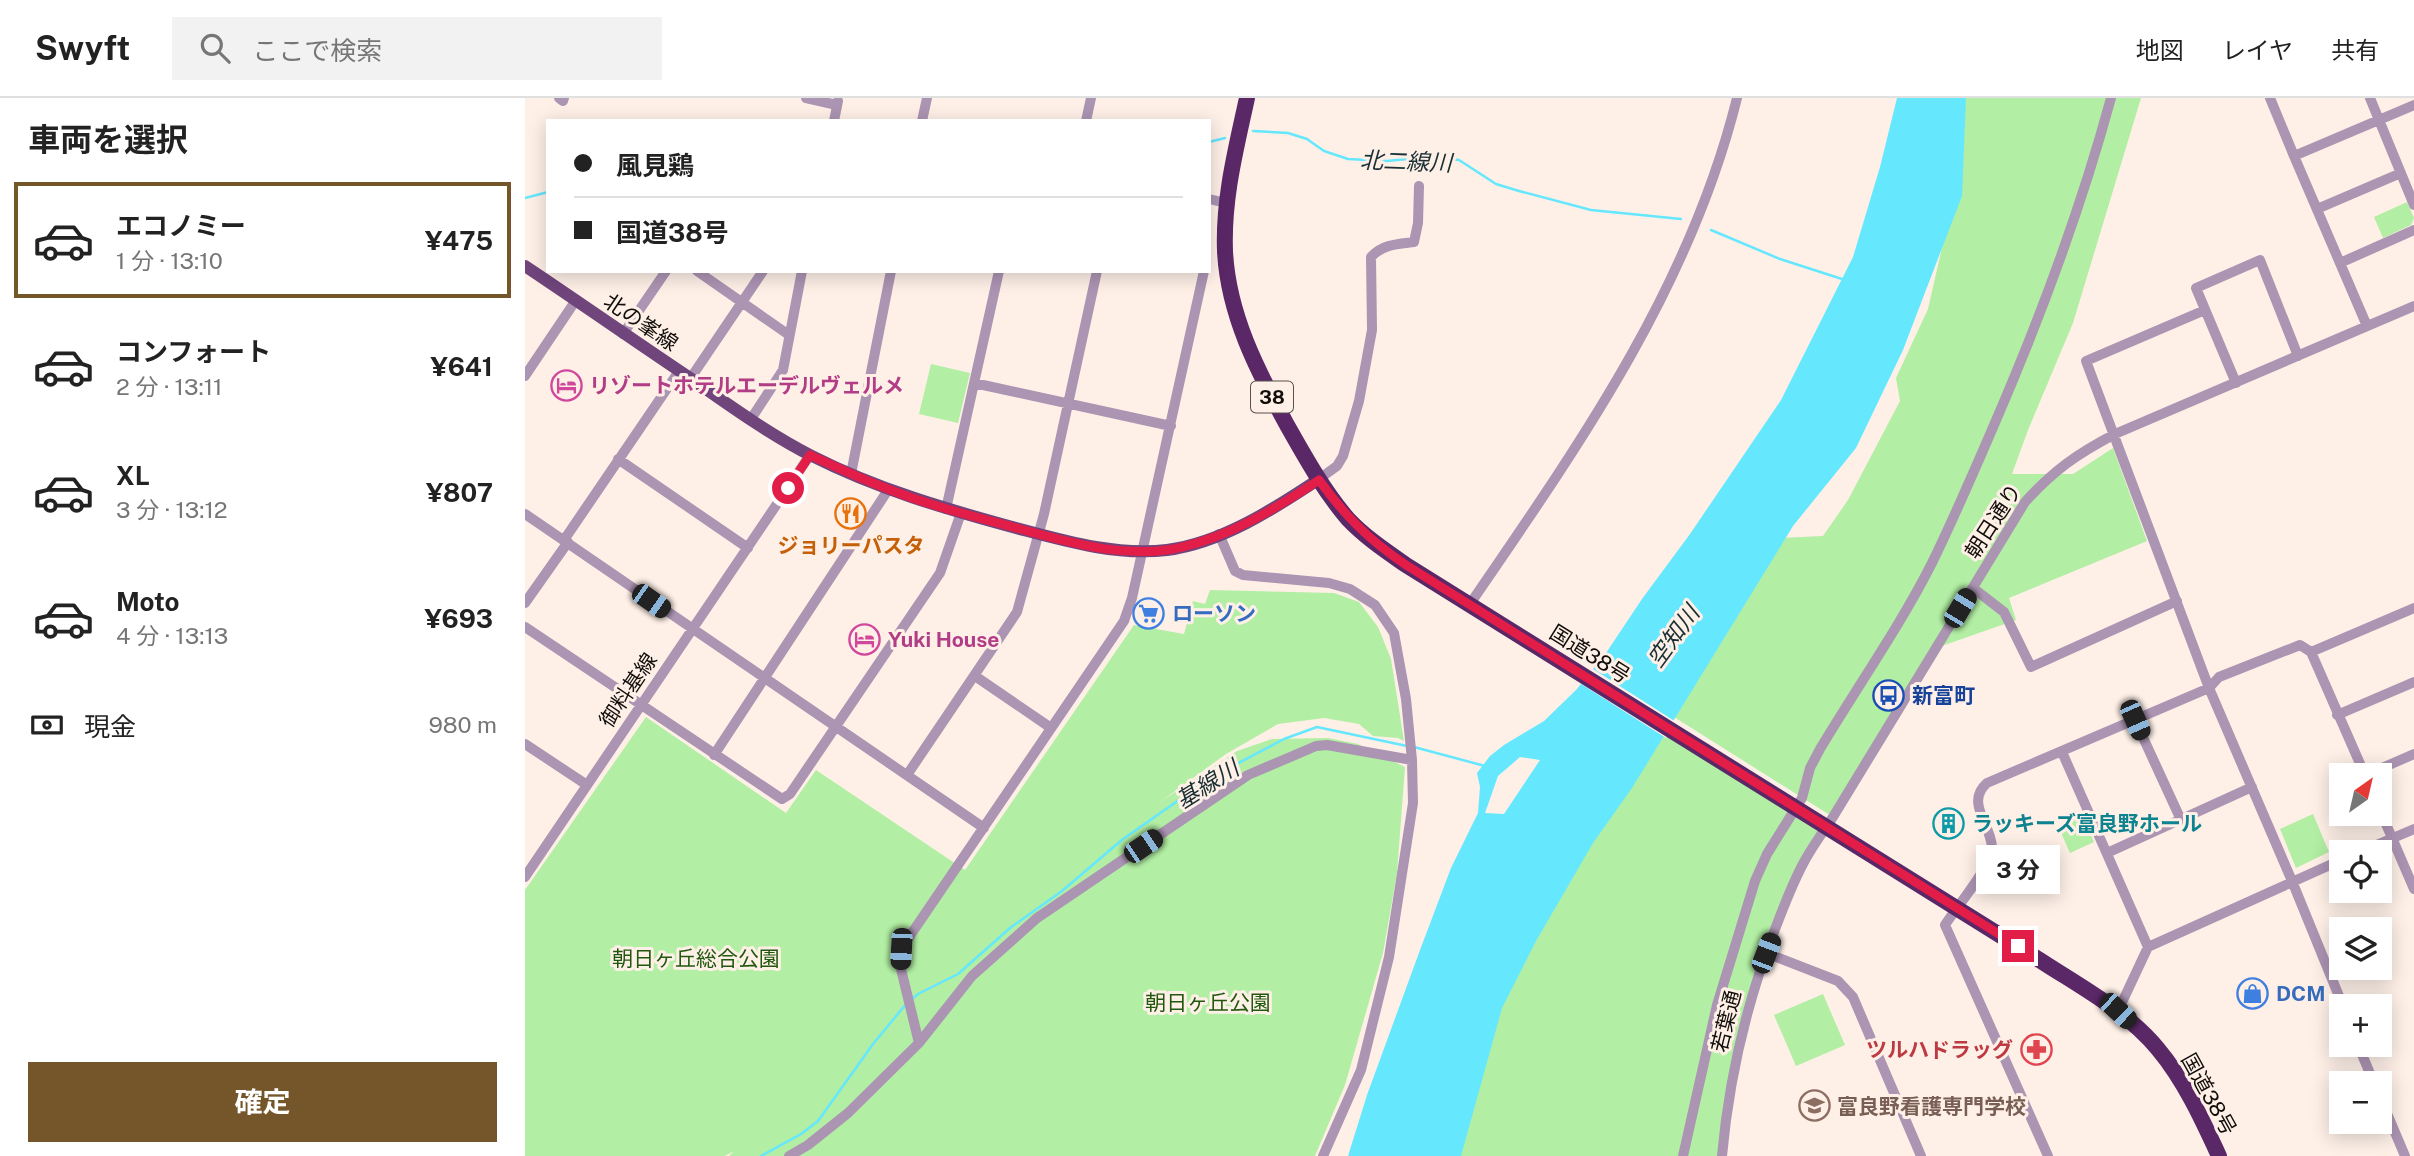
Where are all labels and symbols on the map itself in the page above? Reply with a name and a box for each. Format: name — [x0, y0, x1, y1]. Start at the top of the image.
water label: 北二線川 — [1360, 146, 1455, 176]
street label: 北の峯線 — [599, 288, 683, 356]
hotel icon: リゾートホテルエーデルヴェルメ — [549, 368, 583, 402]
place label: リゾートホテルエーデルヴェルメ — [589, 373, 904, 398]
road number: 38 — [1251, 382, 1293, 412]
route start — [772, 472, 804, 504]
street label: 朝日通り — [1960, 479, 2026, 563]
restaurant icon: ジョリーパスタ — [834, 496, 868, 530]
place label: ジョリーパスタ — [778, 533, 924, 558]
car — [628, 580, 675, 622]
car — [1941, 585, 1980, 631]
supermarket icon: ローソン — [1132, 596, 1166, 630]
water label: 空知川 — [1642, 598, 1706, 672]
place label: ローソン — [1172, 601, 1256, 626]
street label: 国道38号 — [1545, 620, 1635, 688]
hotel icon: Yuki House — [848, 622, 882, 656]
place label: Yuki House — [888, 627, 999, 652]
street label: 御料基線 — [594, 648, 662, 732]
bus stop icon: 新富町 — [1872, 678, 1906, 712]
place label: 新富町 — [1912, 683, 1975, 708]
car — [2117, 697, 2154, 743]
water label: 基線川 — [1171, 753, 1246, 814]
north arrow — [2329, 763, 2392, 826]
building icon: ラッキーズ富良野ホール — [1932, 806, 1966, 840]
place label: ラッキーズ富良野ホール — [1972, 811, 2202, 836]
car — [1120, 826, 1167, 866]
callout: 3 分 — [1976, 844, 2060, 894]
car — [890, 927, 913, 971]
car — [1749, 930, 1784, 976]
route end — [2002, 930, 2034, 962]
park label: 朝日ヶ丘総合公園 — [612, 946, 780, 971]
shop icon: DCM — [2236, 976, 2270, 1010]
place label: DCM — [2276, 981, 2325, 1006]
street label: 若葉通 — [1706, 987, 1746, 1055]
car — [2096, 989, 2141, 1033]
park label: 朝日ヶ丘公園 — [1145, 990, 1271, 1015]
pharmacy icon: ツルハドラッグ — [2019, 1032, 2053, 1066]
place label: ツルハドラッグ — [1866, 1037, 2013, 1062]
street label: 国道38号 — [2176, 1049, 2242, 1139]
school or university icon: 富良野看護専門学校 — [1797, 1089, 1831, 1123]
place label: 富良野看護専門学校 — [1837, 1094, 2026, 1119]

